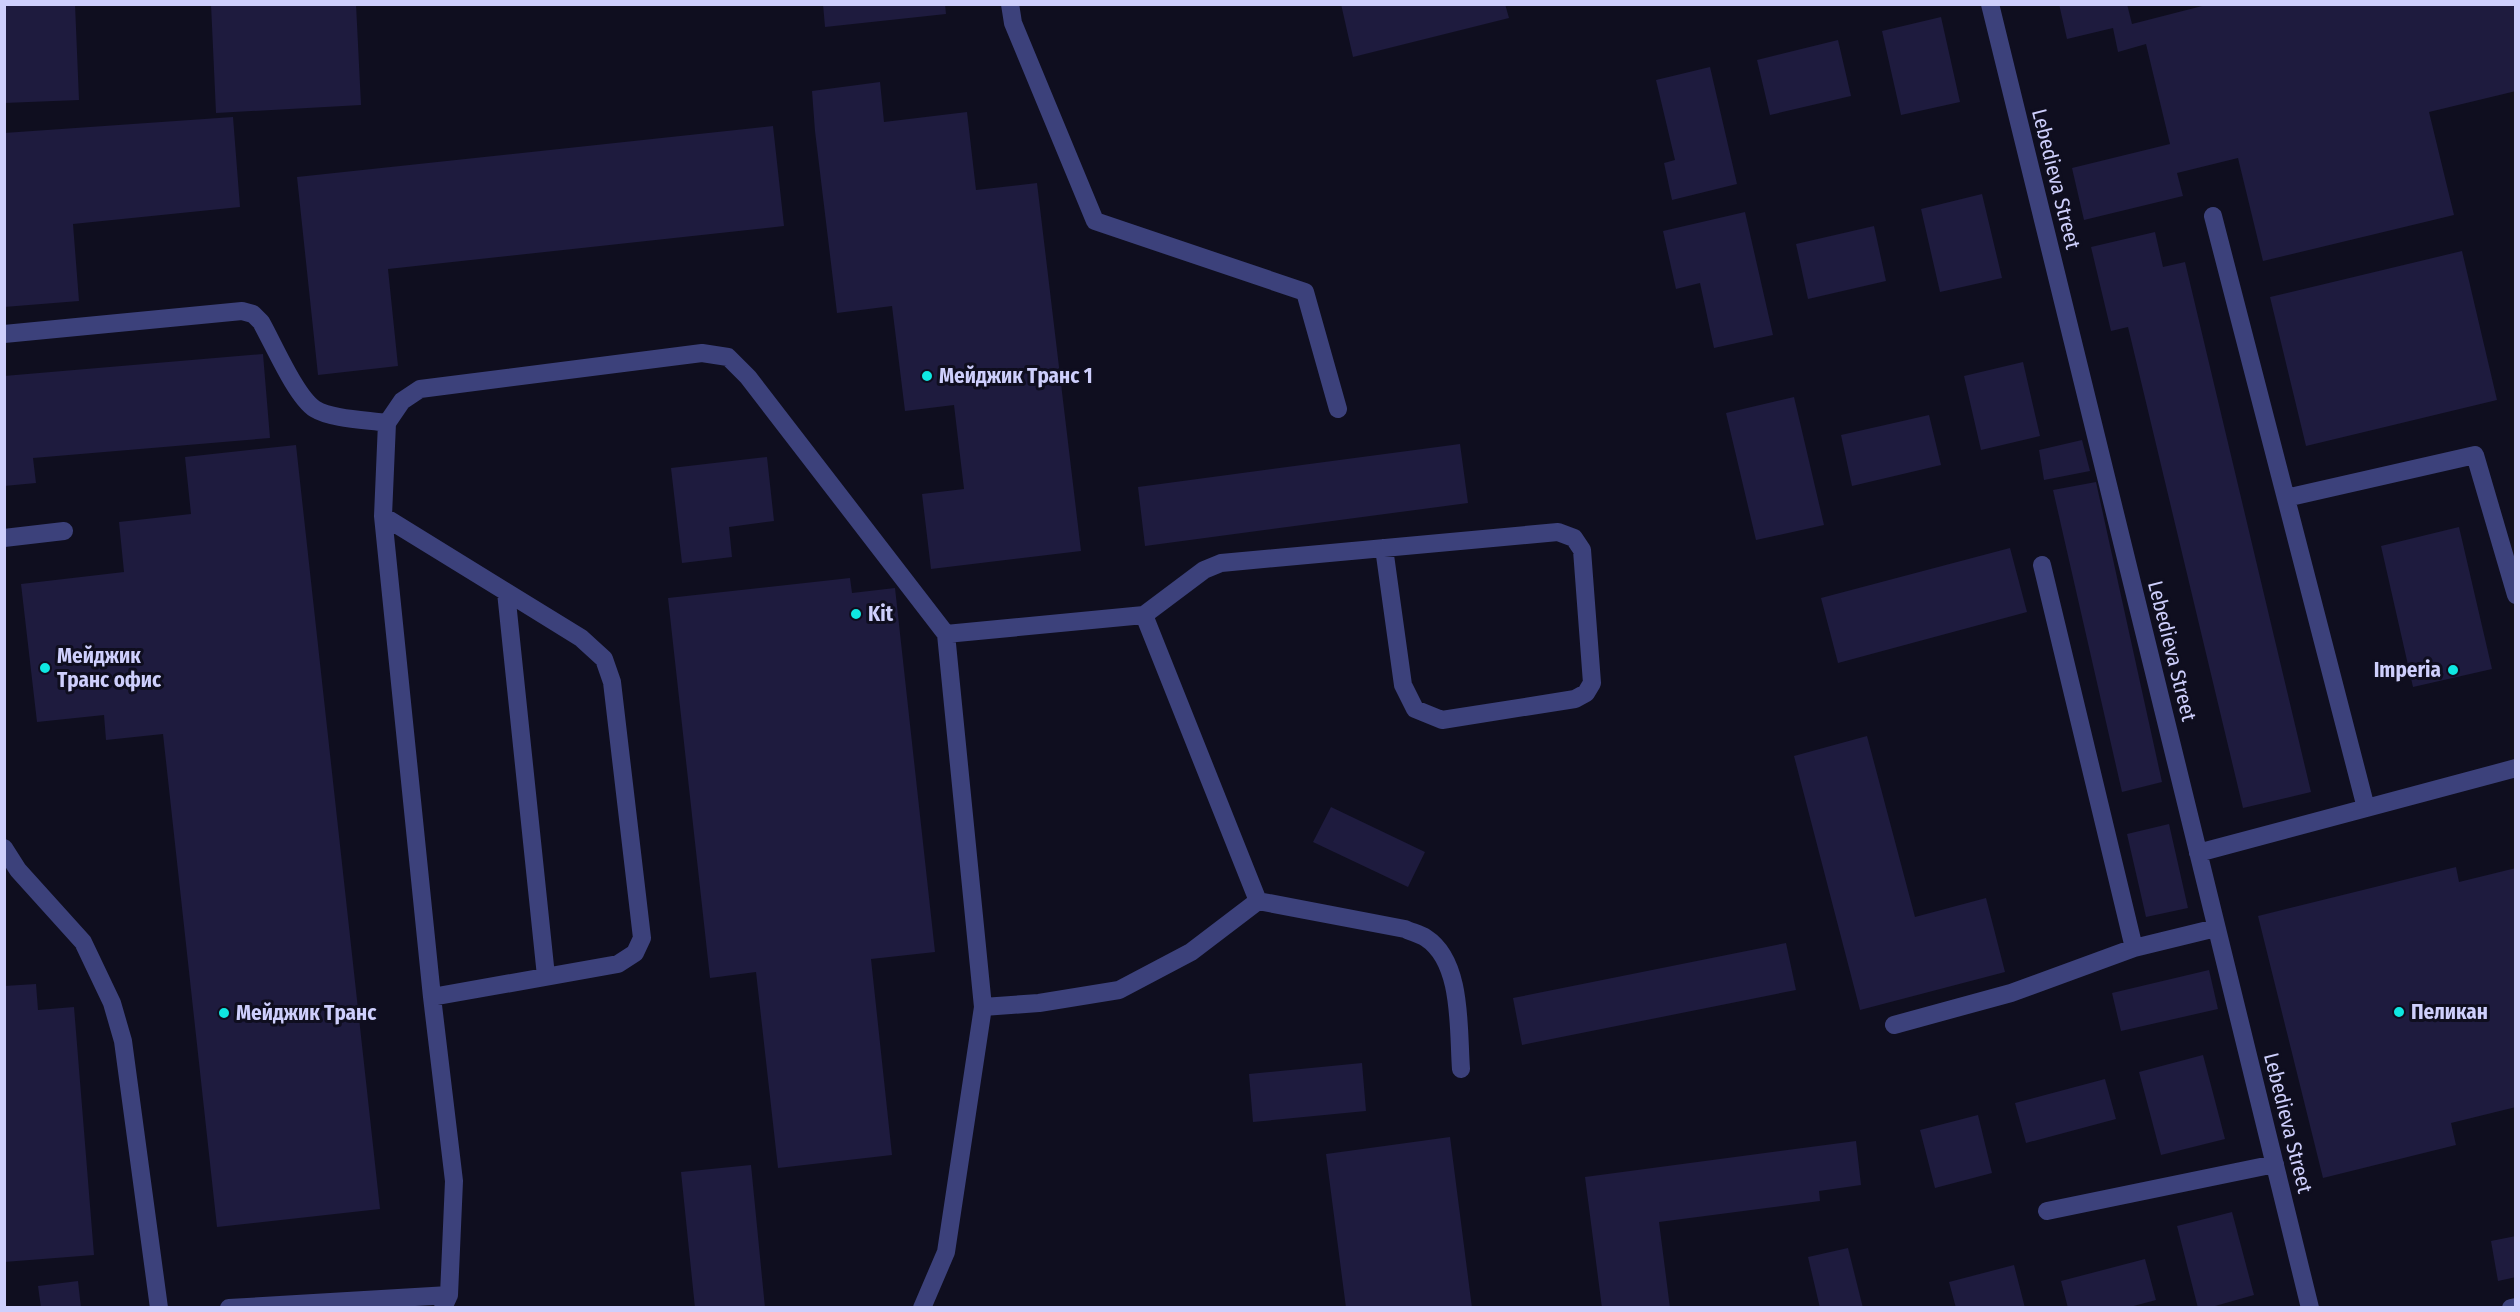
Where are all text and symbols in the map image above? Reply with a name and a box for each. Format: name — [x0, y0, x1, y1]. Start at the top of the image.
street label: Lebedieva Street — [2026, 106, 2086, 252]
place label: Мейджик Транс 1 — [939, 363, 1093, 389]
marker: Мейджик Транс 1 — [920, 369, 934, 383]
street label: Lebedieva Street — [2142, 578, 2202, 724]
place label: Kit — [868, 601, 894, 627]
marker: Kit — [849, 607, 863, 621]
place label: Мейджик Транс офис — [57, 643, 162, 693]
place label: Imperia — [2374, 657, 2441, 683]
marker: Мейджик Транс офис — [38, 661, 52, 675]
marker: Imperia — [2446, 663, 2460, 677]
place label: Пеликан — [2411, 999, 2488, 1025]
place label: Мейджик Транс — [236, 1000, 377, 1026]
marker: Пеликан — [2392, 1005, 2406, 1019]
marker: Мейджик Транс — [217, 1006, 231, 1020]
street label: Lebedieva Street — [2258, 1050, 2318, 1196]

